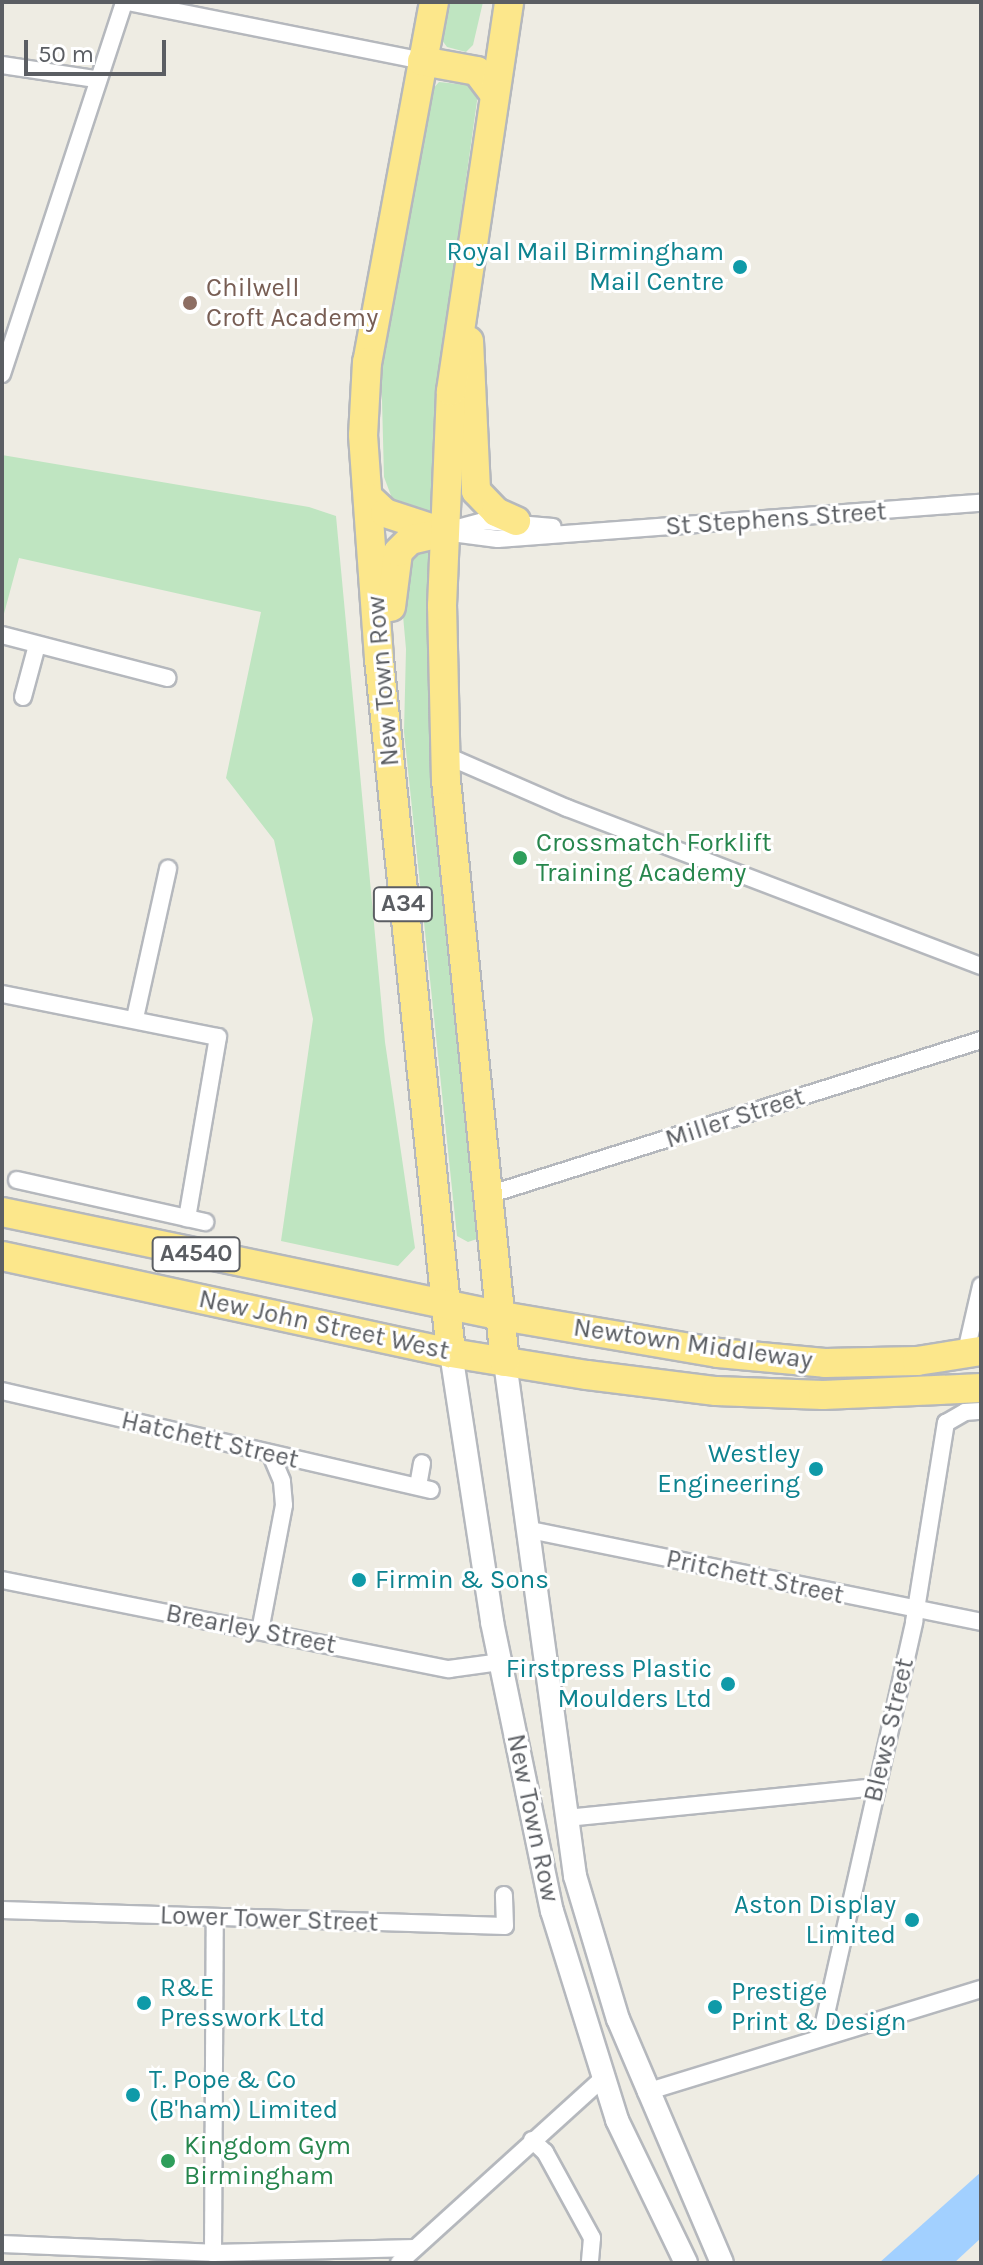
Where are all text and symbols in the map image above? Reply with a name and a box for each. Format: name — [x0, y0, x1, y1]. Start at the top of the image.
scale bar — [28, 24, 170, 74]
text: 50 m — [38, 40, 94, 68]
place label: Royal Mail Birmingham Mail Centre — [446, 236, 724, 298]
marker: Royal Mail Birmingham Mail Centre — [731, 258, 749, 276]
place label: Chilwell Croft Academy — [206, 272, 378, 334]
marker: Chilwell Croft Academy — [181, 294, 199, 312]
street label: St Stephens Street — [664, 496, 888, 542]
street label: New Town Row — [360, 594, 406, 768]
place label: Crossmatch Forklift Training Academy — [536, 827, 771, 888]
marker: Crossmatch Forklift Training Academy — [511, 849, 529, 867]
road number: A34 — [371, 884, 435, 924]
street label: Miller Street — [661, 1081, 809, 1155]
road number: A4540 — [150, 1234, 242, 1274]
street label: New John Street West — [196, 1283, 452, 1367]
street label: Newtown Middleway — [571, 1312, 815, 1376]
street label: Hatchett Street — [118, 1404, 302, 1476]
place label: Westley Engineering — [657, 1438, 800, 1500]
marker: Westley Engineering — [807, 1460, 825, 1478]
street label: Pritchett Street — [663, 1543, 847, 1611]
place label: Firmin & Sons — [375, 1564, 549, 1596]
marker: Firmin & Sons — [350, 1571, 368, 1589]
street label: Brearley Street — [163, 1597, 339, 1661]
place label: Firstpress Plastic Moulders Ltd — [506, 1653, 712, 1714]
street label: Blews Street — [857, 1655, 921, 1805]
marker: Firstpress Plastic Moulders Ltd — [719, 1675, 737, 1693]
street label: New Town Row — [500, 1731, 566, 1905]
place label: Aston Display Limited — [734, 1889, 896, 1950]
street label: Lower Tower Street — [159, 1900, 379, 1938]
marker: Aston Display Limited — [903, 1911, 921, 1929]
place label: R&E Presswork Ltd — [160, 1972, 325, 2034]
place label: Prestige Print & Design — [731, 1976, 906, 2038]
marker: R&E Presswork Ltd — [135, 1994, 153, 2012]
marker: Prestige Print & Design — [706, 1998, 724, 2016]
place label: T. Pope & Co (B'ham) Limited — [149, 2064, 338, 2126]
marker: T. Pope & Co (B'ham) Limited — [124, 2086, 142, 2104]
place label: Kingdom Gym Birmingham — [184, 2130, 351, 2192]
marker: Kingdom Gym Birmingham — [159, 2152, 177, 2170]

